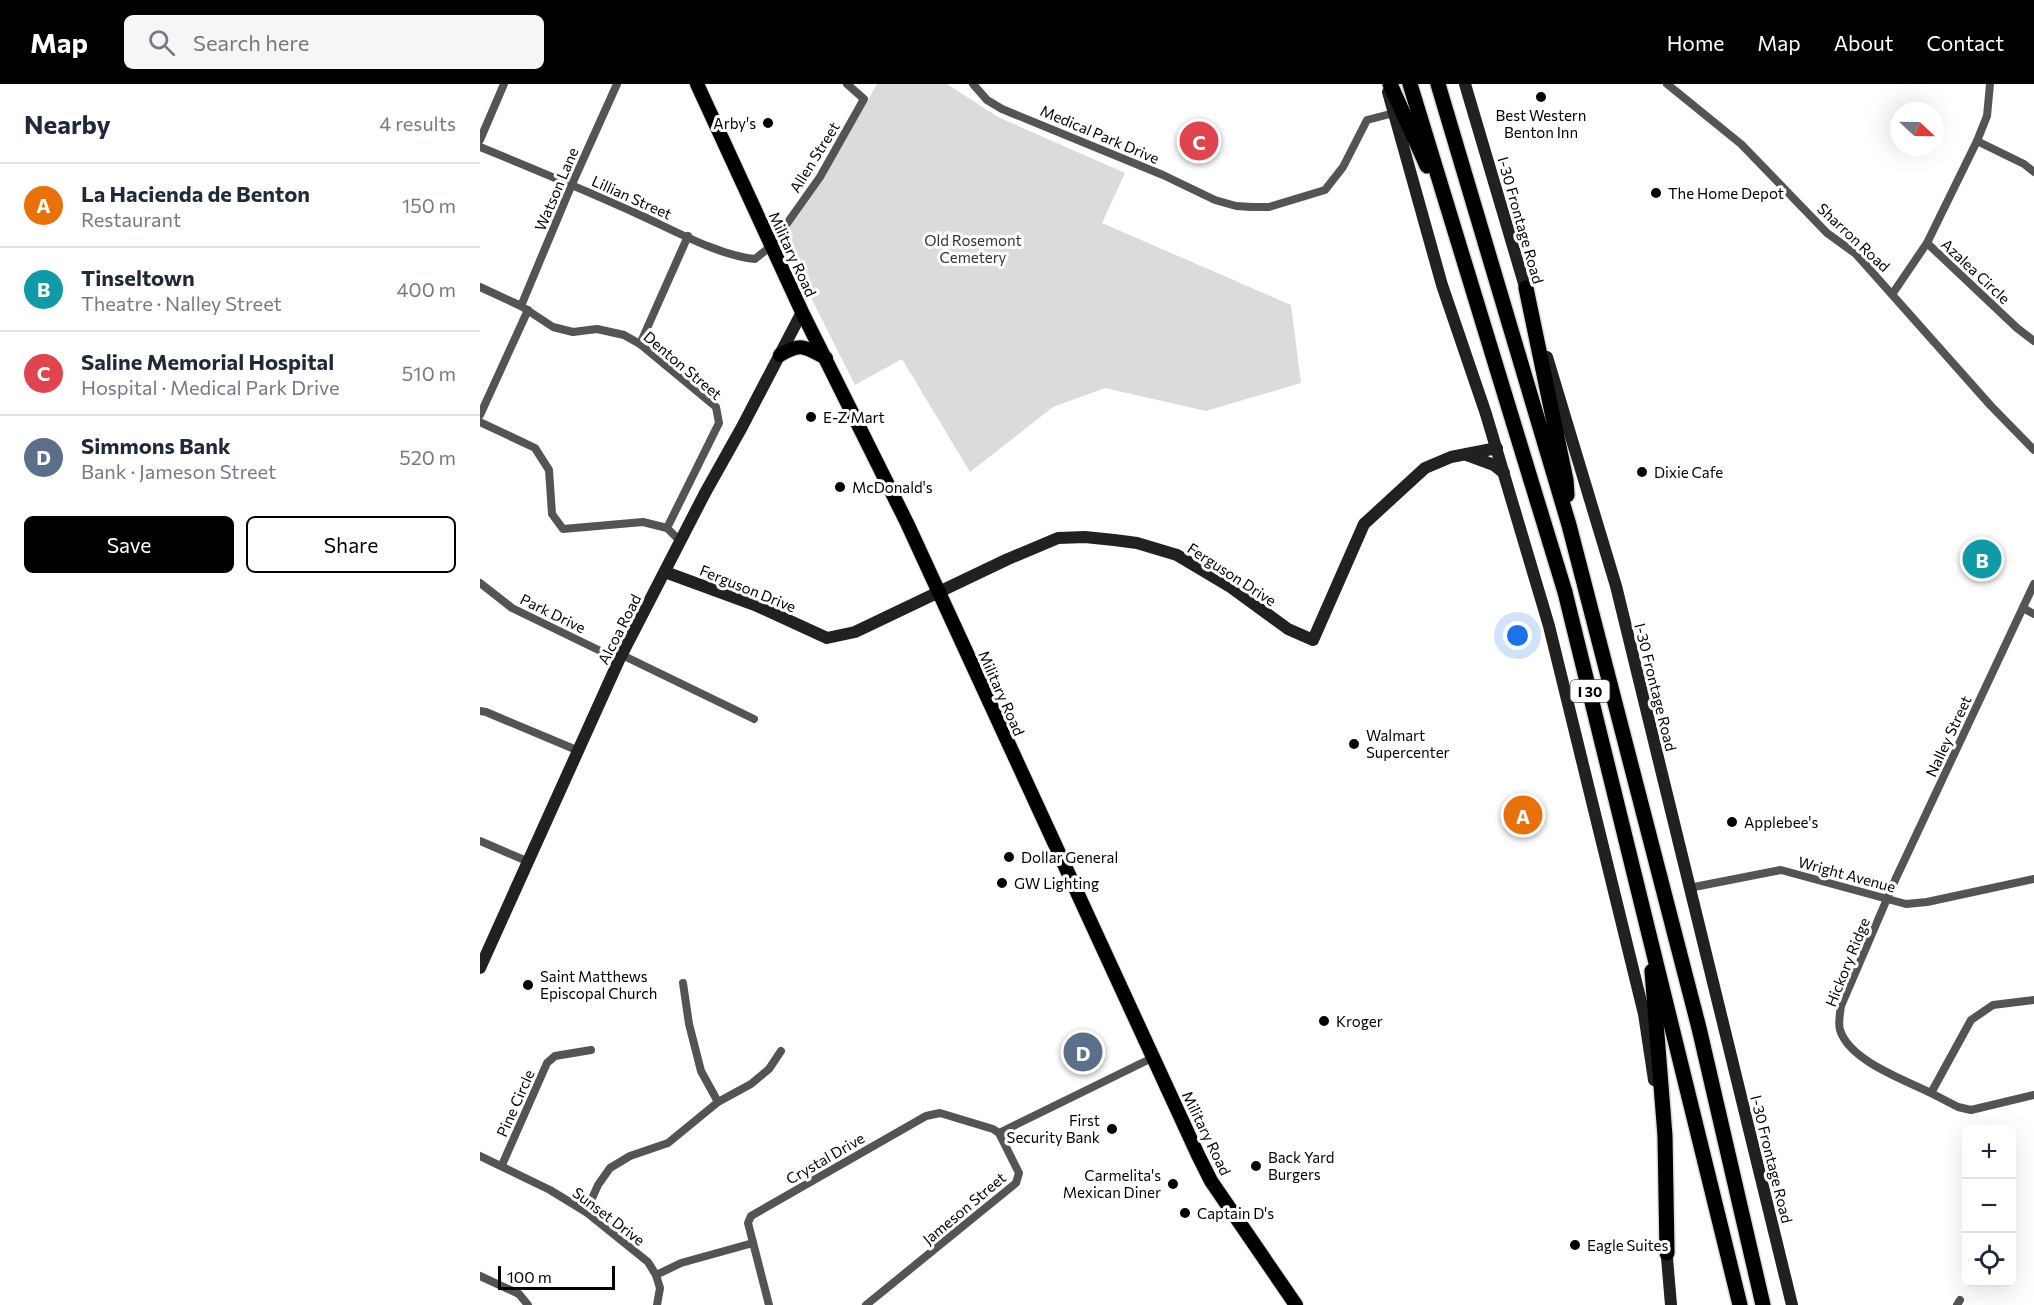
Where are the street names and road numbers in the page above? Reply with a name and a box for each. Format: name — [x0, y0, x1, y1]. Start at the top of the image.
street label: Medical Park Drive — [1038, 101, 1162, 167]
street label: Allen Street — [785, 118, 843, 196]
street label: Watson Lane — [530, 145, 582, 233]
street label: I-30 Frontage Road — [1494, 154, 1548, 286]
street label: Lillian Street — [589, 171, 675, 223]
street label: Sharron Road — [1814, 199, 1894, 275]
street label: Military Road — [765, 209, 821, 299]
street label: Azalea Circle — [1938, 235, 2014, 307]
street label: Denton Street — [640, 327, 726, 403]
street label: Ferguson Drive — [1184, 539, 1280, 609]
street label: Ferguson Drive — [697, 561, 799, 616]
street label: Park Drive — [517, 589, 589, 637]
street label: Alcoa Road — [594, 591, 644, 667]
street label: I-30 Frontage Road — [1631, 621, 1681, 753]
street label: Military Road — [975, 648, 1029, 738]
road number: I 30 — [1570, 680, 1610, 702]
street label: Nalley Street — [1921, 693, 1975, 779]
street label: Wright Avenue — [1796, 852, 1898, 896]
street label: Hickory Ridge — [1821, 915, 1873, 1009]
street label: Pine Circle — [492, 1067, 538, 1139]
street label: Military Road — [1179, 1088, 1235, 1178]
street label: I-30 Frontage Road — [1747, 1093, 1797, 1225]
street label: Crystal Drive — [783, 1128, 868, 1188]
street label: Jameson Street — [919, 1168, 1009, 1248]
street label: Sunset Drive — [569, 1183, 649, 1249]

